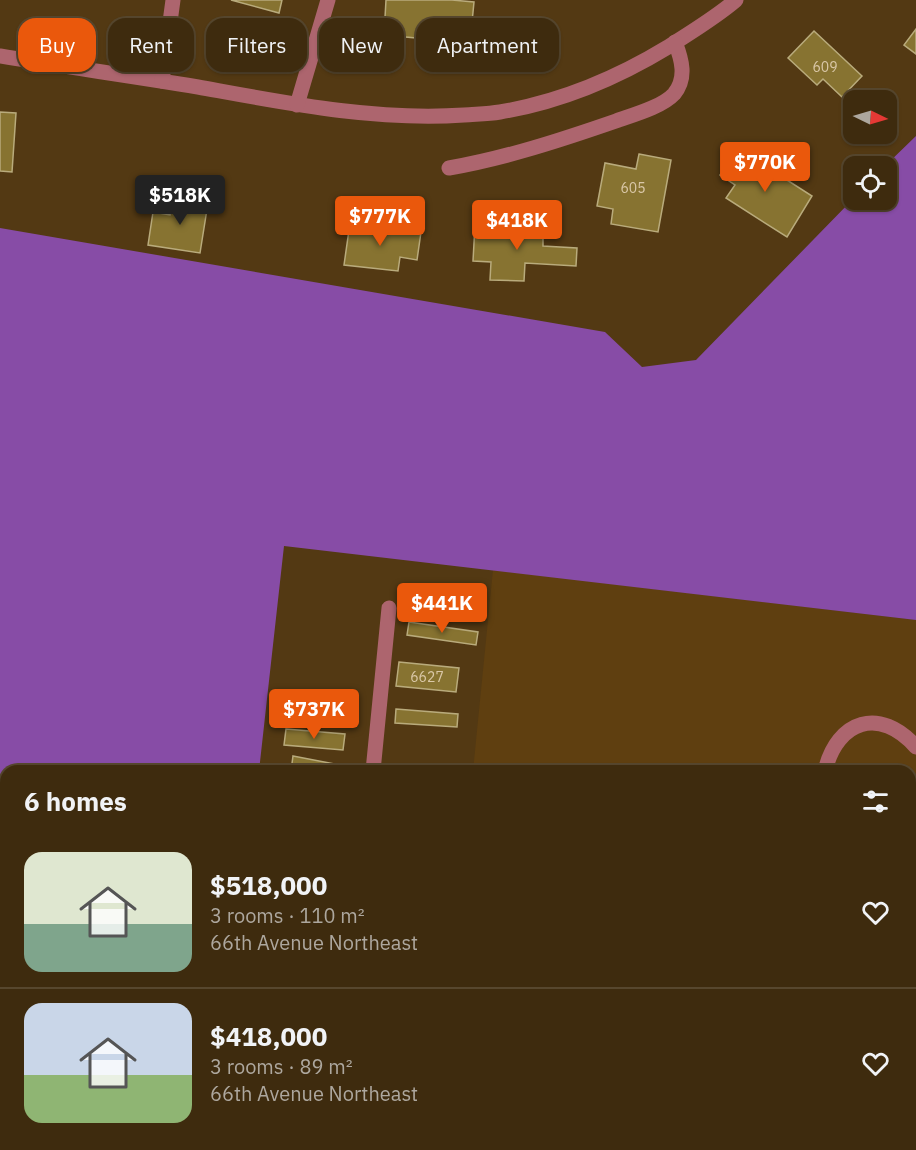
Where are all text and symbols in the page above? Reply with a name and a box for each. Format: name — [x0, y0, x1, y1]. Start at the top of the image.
chip: Buy — [18, 18, 96, 72]
chip: Rent — [108, 18, 194, 72]
chip: Filters — [206, 18, 307, 72]
chip: New — [319, 18, 404, 72]
chip: Apartment — [416, 18, 559, 72]
house number: 609 — [812, 58, 838, 76]
north arrow — [843, 90, 897, 144]
map controls — [843, 90, 897, 210]
pin: $770K — [723, 142, 807, 193]
text: $770K — [734, 148, 796, 175]
button: locate — [843, 156, 897, 210]
pin: $518K — [138, 175, 222, 226]
house number: 605 — [620, 179, 646, 197]
text: $518K — [149, 181, 211, 208]
pin: $777K — [338, 196, 422, 247]
pin: $418K — [475, 200, 559, 251]
text: $777K — [349, 202, 411, 229]
text: $418K — [486, 206, 548, 233]
pin: $441K — [400, 583, 484, 634]
text: $441K — [411, 589, 473, 616]
house number: 6627 — [410, 668, 444, 686]
pin: $737K — [272, 689, 356, 740]
text: $737K — [283, 695, 345, 722]
text: 6 homes — [24, 784, 127, 818]
icon: filters — [859, 785, 892, 818]
text: $518,000 — [210, 868, 327, 902]
icon: home — [72, 876, 144, 948]
icon: heart — [859, 896, 892, 929]
text: 3 rooms · 110 m² — [210, 902, 365, 929]
text: 66th Avenue Northeast — [210, 929, 418, 956]
text: $418,000 — [210, 1019, 327, 1053]
icon: home — [72, 1027, 144, 1099]
icon: heart — [859, 1047, 892, 1080]
text: 3 rooms · 89 m² — [210, 1053, 353, 1080]
text: 66th Avenue Northeast — [210, 1080, 418, 1107]

